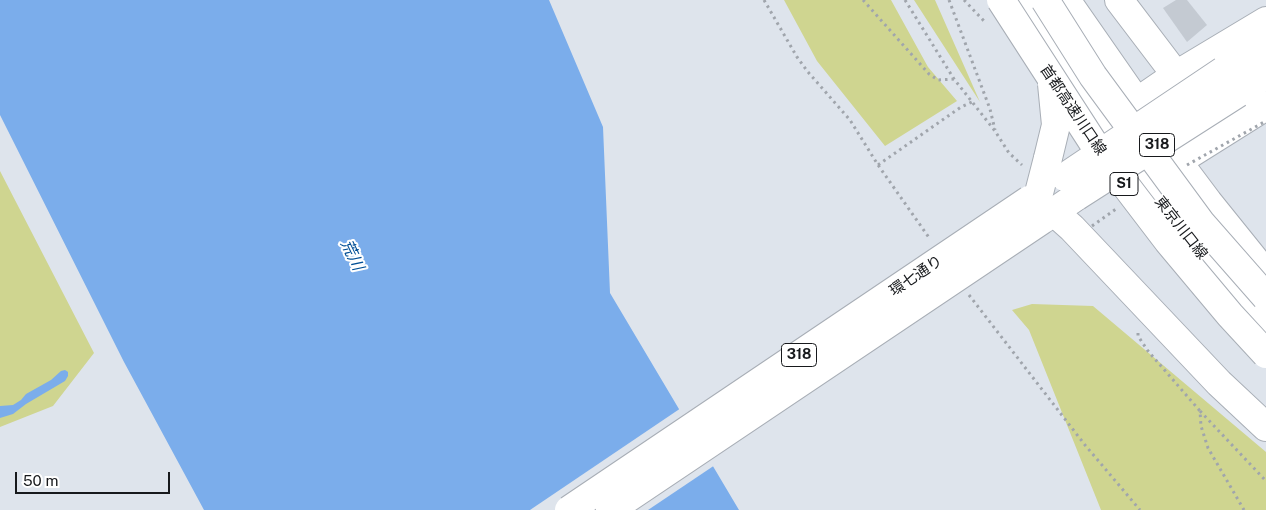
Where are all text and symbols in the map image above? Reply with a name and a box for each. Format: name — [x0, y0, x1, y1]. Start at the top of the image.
street label: 首都高速川口線 — [1036, 61, 1110, 159]
road number: 318 — [1140, 134, 1174, 156]
road number: S1 — [1110, 172, 1138, 195]
street label: 東京川口線 — [1151, 193, 1211, 263]
water label: 荒川 — [336, 236, 368, 274]
street label: 環七通り — [886, 252, 946, 300]
road number: 318 — [782, 344, 816, 366]
scale bar — [18, 462, 172, 494]
text: 50 m — [23, 472, 58, 489]

